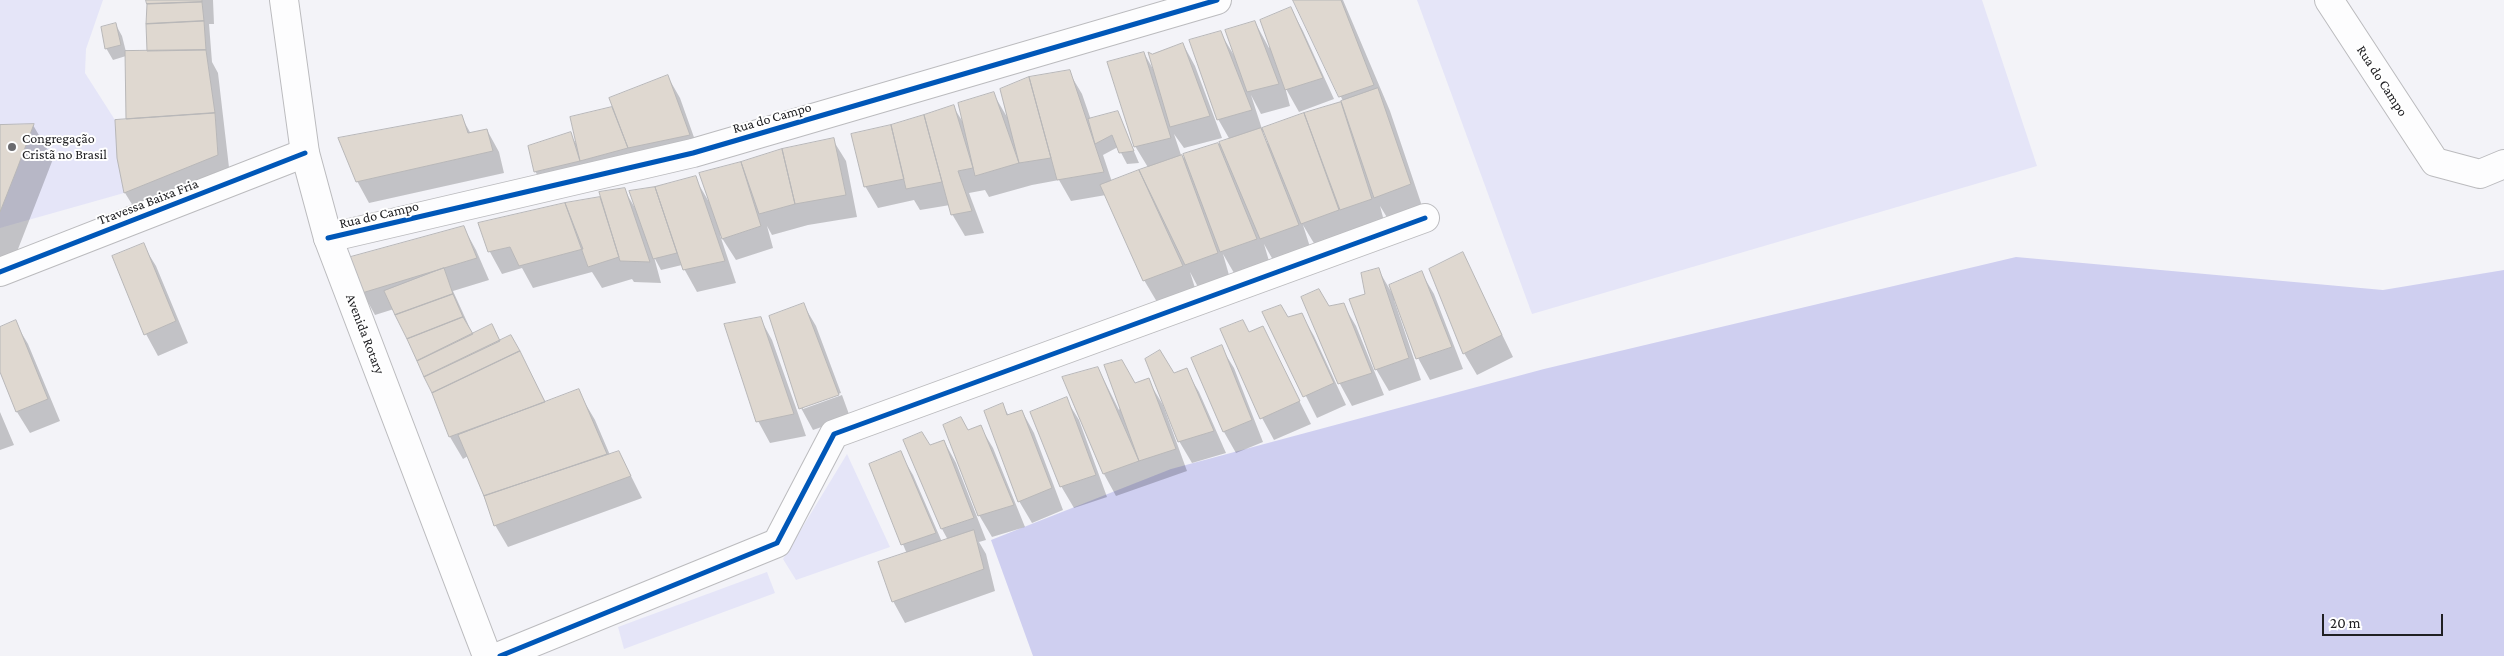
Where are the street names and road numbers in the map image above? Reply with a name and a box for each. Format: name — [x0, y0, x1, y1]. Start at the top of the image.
street label: Rua do Campo — [2353, 42, 2411, 120]
street label: Rua do Campo — [731, 99, 813, 137]
street label: Travessa Baixa Fria — [95, 175, 201, 229]
street label: Rua do Campo — [338, 198, 420, 232]
street label: Avenida Rotary — [342, 291, 388, 377]

